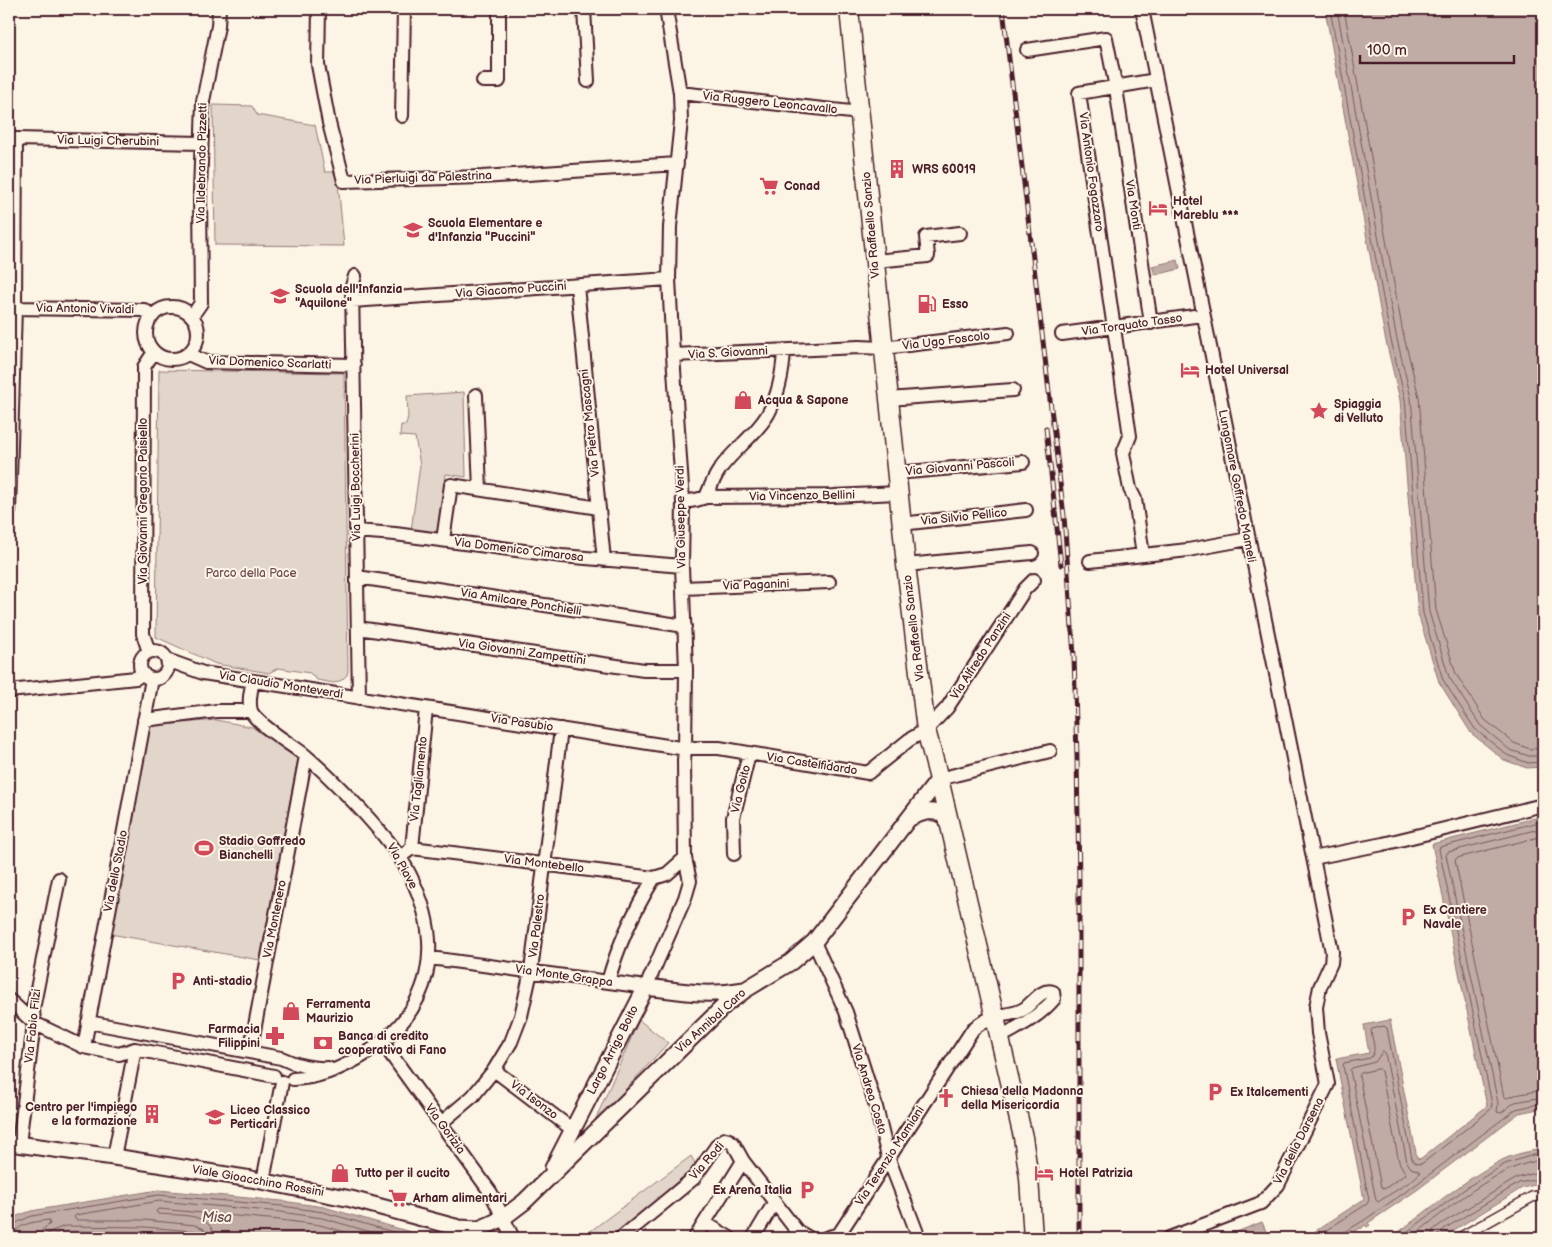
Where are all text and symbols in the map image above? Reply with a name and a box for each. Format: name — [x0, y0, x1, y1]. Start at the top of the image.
scale bar — [1360, 32, 1513, 64]
text: 100 m — [1367, 41, 1407, 60]
street label: Via Ruggero Leoncavallo — [702, 88, 838, 118]
street label: Via Ildebrando Pizzetti — [193, 102, 211, 224]
street label: Via Antonio Fogazzaro — [1075, 111, 1107, 233]
street label: Via Luigi Cherubini — [57, 133, 159, 149]
building icon: WRS 60019 — [886, 158, 908, 180]
place label: WRS 60019 — [912, 162, 976, 177]
street label: Via Pierluigi da Palestrina — [354, 168, 492, 188]
street label: Via Raffaello Sanzio — [859, 171, 883, 279]
supermarket icon: Conad — [758, 175, 780, 197]
place label: Conad — [784, 179, 820, 194]
street label: Via Monti — [1122, 179, 1144, 231]
place label: Hotel Mareblu *** — [1173, 194, 1239, 223]
hotel icon: Hotel Mareblu *** — [1147, 197, 1169, 219]
place label: Scuola Elementare e d'Infanzia "Puccini" — [428, 216, 542, 245]
school or university icon: Scuola Elementare e d'Infanzia "Puccini" — [402, 219, 424, 241]
street label: Via Giacomo Puccini — [455, 279, 567, 301]
place label: Scuola dell'Infanzia "Aquilone" — [295, 282, 402, 311]
school or university icon: Scuola dell'Infanzia "Aquilone" — [269, 285, 291, 307]
fuel station icon: Esso — [916, 293, 938, 315]
place label: Esso — [942, 297, 969, 312]
street label: Via Antonio Vivaldi — [36, 301, 134, 317]
street label: Via Torquato Tasso — [1081, 310, 1184, 340]
street label: Via Ugo Foscolo — [901, 328, 991, 354]
street label: Via S. Giovanni — [688, 343, 769, 363]
street label: Via Domenico Scarlatti — [208, 353, 332, 373]
hotel icon: Hotel Universal — [1179, 359, 1201, 381]
place label: Hotel Universal — [1205, 363, 1289, 378]
street label: Via Pietro Mascagni — [577, 368, 603, 478]
shop icon: Acqua & Sapone — [732, 389, 754, 411]
place label: Acqua & Sapone — [757, 393, 848, 408]
place label: Spiaggia di Velluto — [1334, 397, 1384, 426]
place icon: Spiaggia di Velluto — [1308, 400, 1330, 422]
street label: Lungomare Goffredo Mameli — [1215, 408, 1259, 564]
street label: Via Giovanni Gregorio Paisiello — [136, 418, 151, 584]
street label: Via Luigi Boccherini — [348, 433, 364, 541]
street label: Via Giovanni Pascoli — [905, 455, 1015, 479]
street label: Via Giuseppe Verdi — [673, 465, 689, 569]
street label: Via Vincenzo Bellini — [749, 488, 855, 504]
street label: Via Silvio Pellico — [920, 505, 1008, 529]
street label: Via Domenico Cimarosa — [453, 535, 585, 565]
park label: Parco della Pace — [205, 566, 297, 581]
street label: Via Raffaello Sanzio — [900, 574, 928, 682]
street label: Via Paganini — [722, 576, 790, 594]
street label: Via Amilcare Ponchielli — [459, 585, 583, 619]
street label: Via Alfredo Panzini — [947, 609, 1015, 702]
street label: Via Giovanni Zampettini — [457, 636, 587, 668]
street label: Via Claudio Monteverdi — [218, 668, 344, 702]
street label: Via Pasubio — [490, 711, 554, 735]
street label: Via Tagliamento — [407, 735, 431, 822]
street label: Via Castelfidardo — [765, 749, 859, 779]
street label: Via Goito — [728, 763, 754, 815]
street label: Via dello Stadio — [101, 829, 131, 913]
place label: Stadio Goffredo Bianchelli — [219, 834, 306, 863]
sports icon: Stadio Goffredo Bianchelli — [193, 837, 215, 859]
street label: Via Piave — [383, 840, 421, 892]
street label: Via Montebello — [503, 852, 585, 876]
street label: Via Montenero — [260, 878, 290, 959]
street label: Via Palestro — [526, 893, 548, 959]
place label: Ex Cantiere Navale — [1423, 903, 1487, 932]
parking icon: Ex Cantiere Navale — [1397, 906, 1419, 928]
street label: Via Monte Grappa — [514, 962, 614, 990]
parking icon: Anti-stadio — [167, 970, 189, 992]
place label: Anti-stadio — [192, 974, 252, 989]
street label: Via Annibal Caro — [673, 985, 749, 1057]
street label: Via Fabio Filzi — [22, 988, 44, 1064]
place label: Ferramenta Maurizio — [306, 997, 371, 1026]
shop icon: Ferramenta Maurizio — [280, 1000, 302, 1022]
street label: Largo Arrigo Boito — [584, 1003, 642, 1097]
place label: Farmacia Filippini — [208, 1022, 260, 1051]
pharmacy icon: Farmacia Filippini — [264, 1025, 286, 1047]
place label: Banca di credito cooperativo di Fano — [338, 1029, 447, 1058]
bank icon: Banca di credito cooperativo di Fano — [312, 1032, 334, 1054]
street label: Via Andrea Costa — [848, 1042, 890, 1136]
street label: Via Isonzo — [507, 1077, 561, 1123]
parking icon: Ex Italcementi — [1204, 1081, 1226, 1103]
place label: Chiesa della Madonna della Misericordia — [961, 1084, 1083, 1113]
place label: Ex Italcementi — [1230, 1085, 1308, 1100]
church icon: Chiesa della Madonna della Misericordia — [935, 1087, 957, 1109]
street label: Via della Darsena — [1271, 1095, 1328, 1187]
place label: Centro per l'impiego e la formazione — [25, 1100, 137, 1129]
street label: Via Gorizia — [422, 1101, 468, 1157]
building icon: Centro per l'impiego e la formazione — [141, 1103, 163, 1125]
place label: Liceo Classico Perticari — [230, 1103, 310, 1132]
street label: Via Terenzio Mamiani — [852, 1103, 928, 1209]
school or university icon: Liceo Classico Perticari — [204, 1106, 226, 1128]
street label: Via Rodi — [686, 1139, 728, 1183]
street label: Viale Gioacchino Rossini — [191, 1162, 325, 1200]
shop icon: Tutto per il cucito — [329, 1162, 351, 1184]
hotel icon: Hotel Patrizia — [1033, 1162, 1055, 1184]
place label: Tutto per il cucito — [355, 1166, 450, 1181]
place label: Hotel Patrizia — [1059, 1166, 1133, 1181]
parking icon: Ex Arena Italia — [796, 1179, 818, 1201]
place label: Ex Arena Italia — [713, 1183, 792, 1198]
supermarket icon: Arham alimentari — [387, 1187, 409, 1209]
place label: Arham alimentari — [412, 1191, 507, 1206]
water label: Misa — [202, 1209, 232, 1226]

